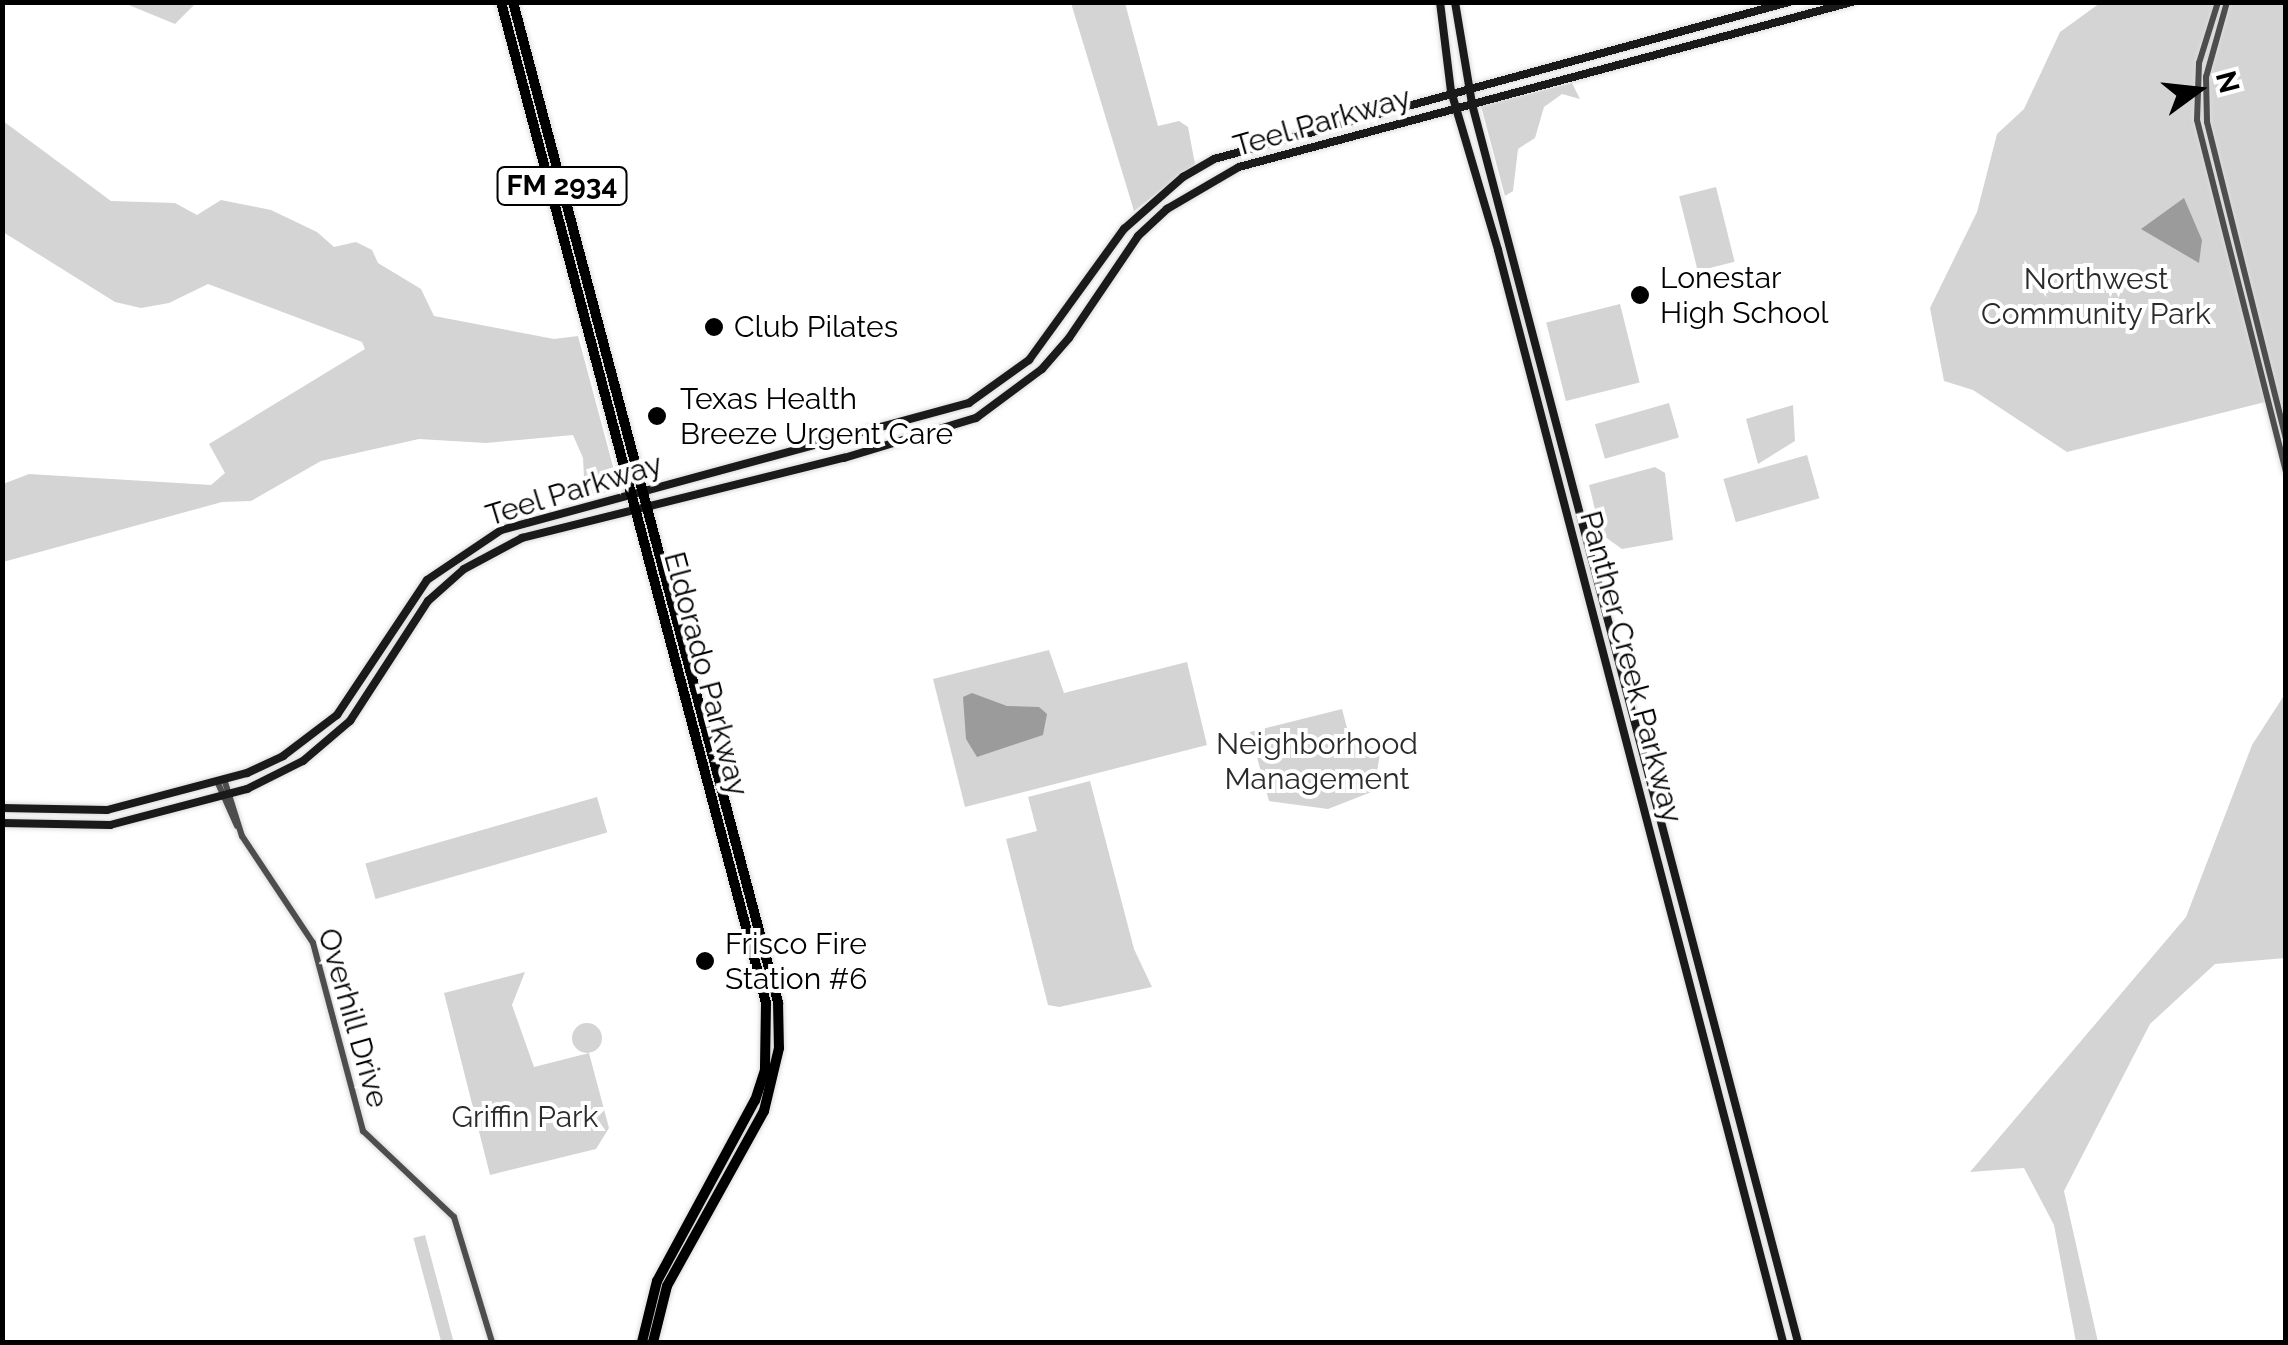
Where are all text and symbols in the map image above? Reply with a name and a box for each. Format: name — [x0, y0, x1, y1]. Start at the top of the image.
north arrow — [2148, 40, 2248, 140]
text: N — [2209, 68, 2246, 97]
street label: Teel Parkway — [1229, 79, 1415, 165]
road number: FM 2934 — [494, 163, 630, 209]
place label: Lonestar High School — [1660, 260, 1828, 330]
park label: Northwest Community Park — [1981, 261, 2211, 332]
marker: Lonestar High School — [1629, 284, 1651, 306]
place label: Club Pilates — [734, 309, 898, 345]
marker: Club Pilates — [703, 316, 725, 338]
place label: Texas Health Breeze Urgent Care — [680, 381, 953, 452]
marker: Texas Health Breeze Urgent Care — [644, 403, 670, 429]
street label: Teel Parkway — [481, 446, 667, 534]
street label: Panther Creek Parkway — [1572, 507, 1690, 827]
street label: Eldorado Parkway — [656, 548, 756, 800]
park label: Neighborhood Management — [1216, 726, 1418, 796]
street label: Overhill Drive — [310, 924, 396, 1112]
place label: Frisco Fire Station #6 — [725, 926, 867, 996]
marker: Frisco Fire Station #6 — [694, 950, 716, 972]
park label: Griffin Park — [452, 1099, 598, 1135]

